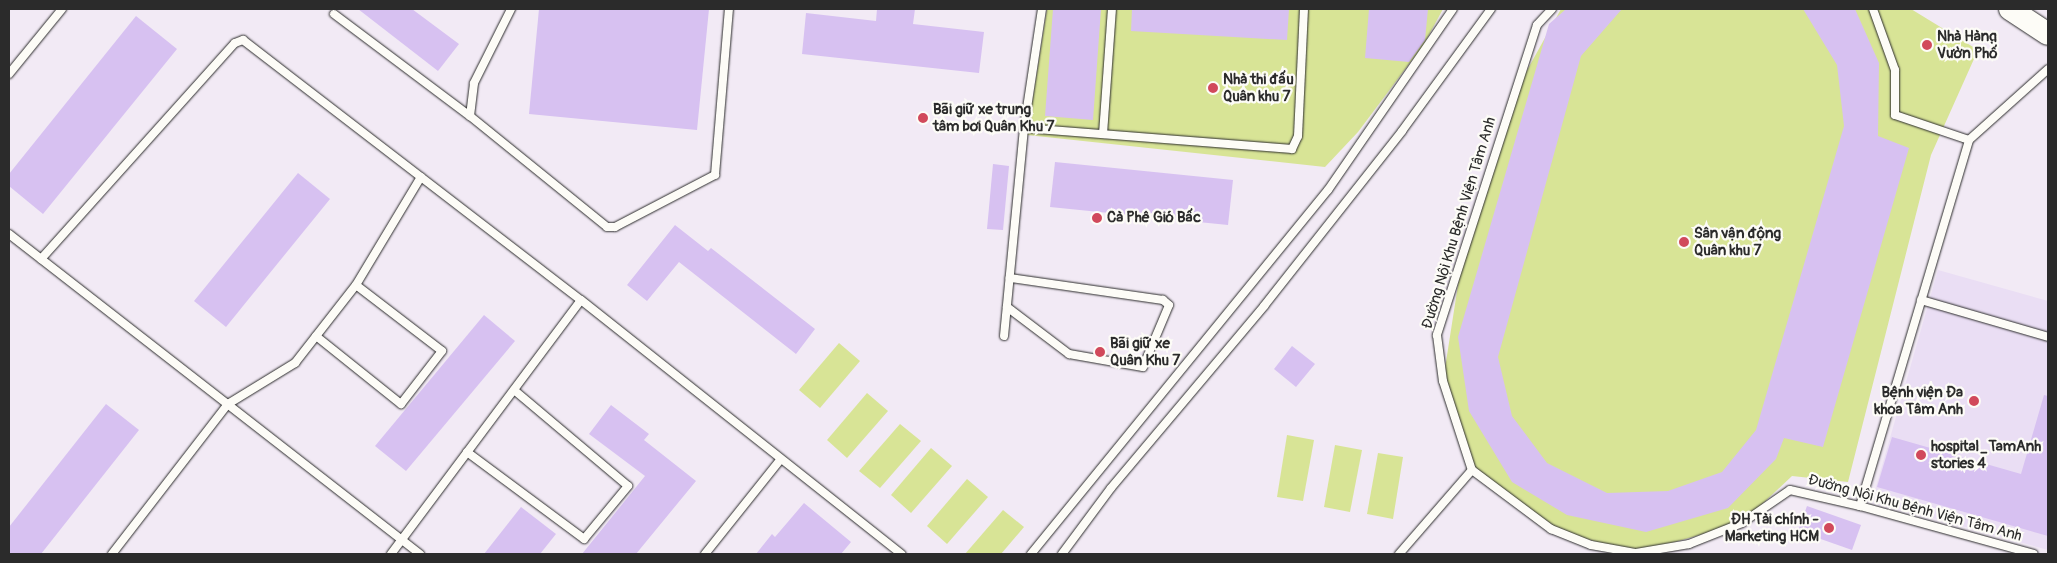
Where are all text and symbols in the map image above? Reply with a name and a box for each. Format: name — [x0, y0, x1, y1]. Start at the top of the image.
place label: Nhà Hàng Vườn Phố — [1937, 27, 1998, 62]
marker: Nhà Hàng Vườn Phố — [1921, 39, 1933, 51]
place label: Nhà thi đấu Quân khu 7 — [1223, 70, 1294, 105]
marker: Nhà thi đấu Quân khu 7 — [1207, 82, 1219, 94]
place label: Bãi giữ xe trung tâm bơi Quân Khu 7 — [933, 100, 1054, 135]
marker: Bãi giữ xe trung tâm bơi Quân Khu 7 — [917, 112, 929, 124]
street label: Đường Nội Khu Bệnh Viện Tâm Anh — [1418, 115, 1500, 331]
place label: Cà Phê Gió Bấc — [1107, 209, 1201, 227]
marker: Cà Phê Gió Bấc — [1091, 212, 1103, 224]
place label: Sân vận động Quân khu 7 — [1694, 224, 1781, 259]
marker: Sân vận động Quân khu 7 — [1678, 236, 1690, 248]
place label: Bãi giữ xe Quân Khu 7 — [1110, 334, 1180, 369]
marker: Bãi giữ xe Quân Khu 7 — [1094, 346, 1106, 358]
place label: Bệnh viện Đa khoa Tâm Anh — [1874, 383, 1963, 418]
marker: Bệnh viện Đa khoa Tâm Anh — [1967, 394, 1981, 408]
place label: hospital_TamAnh stories 4 — [1931, 437, 2041, 472]
marker: hospital_TamAnh stories 4 — [1915, 449, 1927, 461]
street label: Đường Nội Khu Bệnh Viện Tâm Anh — [1806, 471, 2024, 545]
place label: ĐH Tài chính - Marketing HCM — [1725, 510, 1819, 545]
marker: ĐH Tài chính - Marketing HCM — [1823, 522, 1835, 534]

